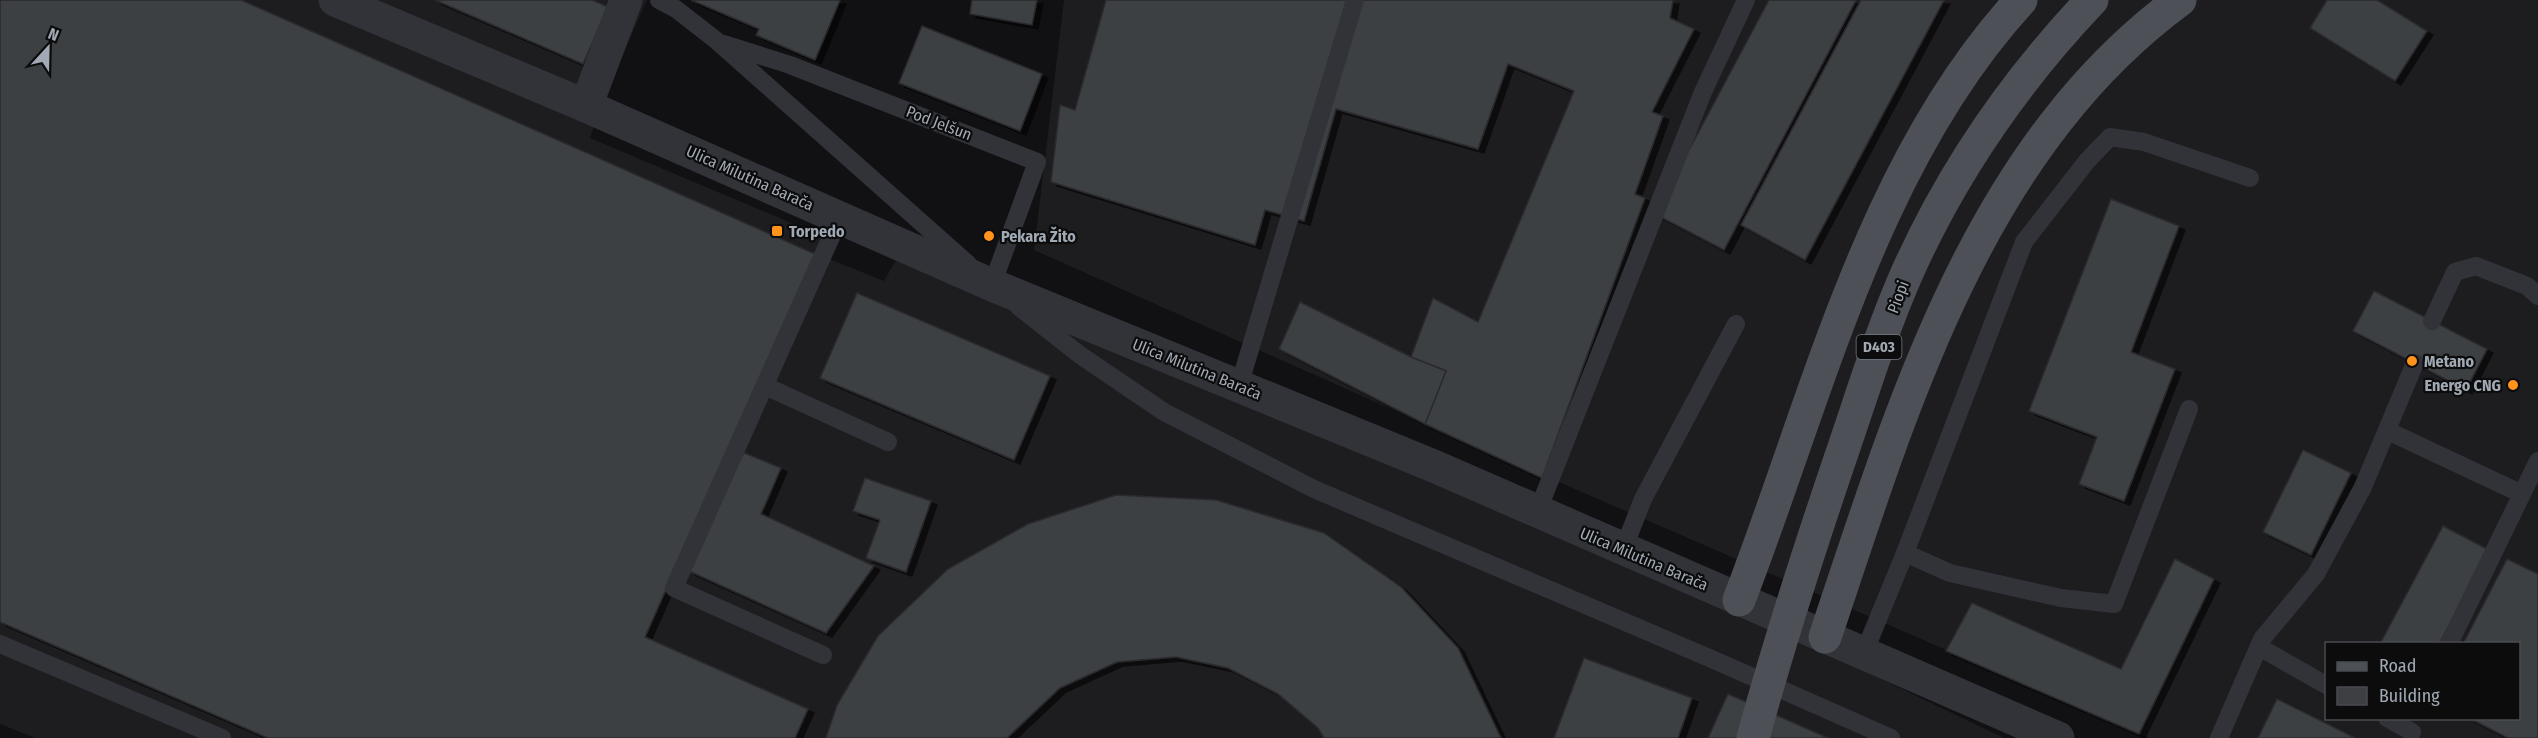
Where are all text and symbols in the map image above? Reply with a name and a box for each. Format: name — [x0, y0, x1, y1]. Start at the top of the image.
north arrow — [18, 18, 78, 78]
text: N — [45, 24, 61, 45]
street label: Pod Jelšun — [903, 102, 975, 144]
street label: Ulica Milutina Barača — [683, 141, 817, 215]
place label: Torpedo — [789, 222, 845, 241]
marker: Torpedo — [770, 224, 784, 238]
place label: Pekara Žito — [1001, 226, 1076, 246]
marker: Pekara Žito — [982, 229, 996, 243]
street label: Piopi — [1883, 278, 1913, 316]
street label: Ulica Milutina Barača — [1130, 334, 1264, 404]
road number: D403 — [1856, 335, 1902, 359]
place label: Metano — [2424, 352, 2474, 371]
marker: Metano — [2405, 354, 2419, 368]
place label: Energo CNG — [2425, 376, 2501, 395]
marker: Energo CNG — [2506, 378, 2520, 392]
street label: Ulica Milutina Barača — [1577, 523, 1711, 595]
legend — [2325, 642, 2520, 720]
text: Road — [2379, 655, 2416, 677]
text: Building — [2379, 685, 2440, 707]

